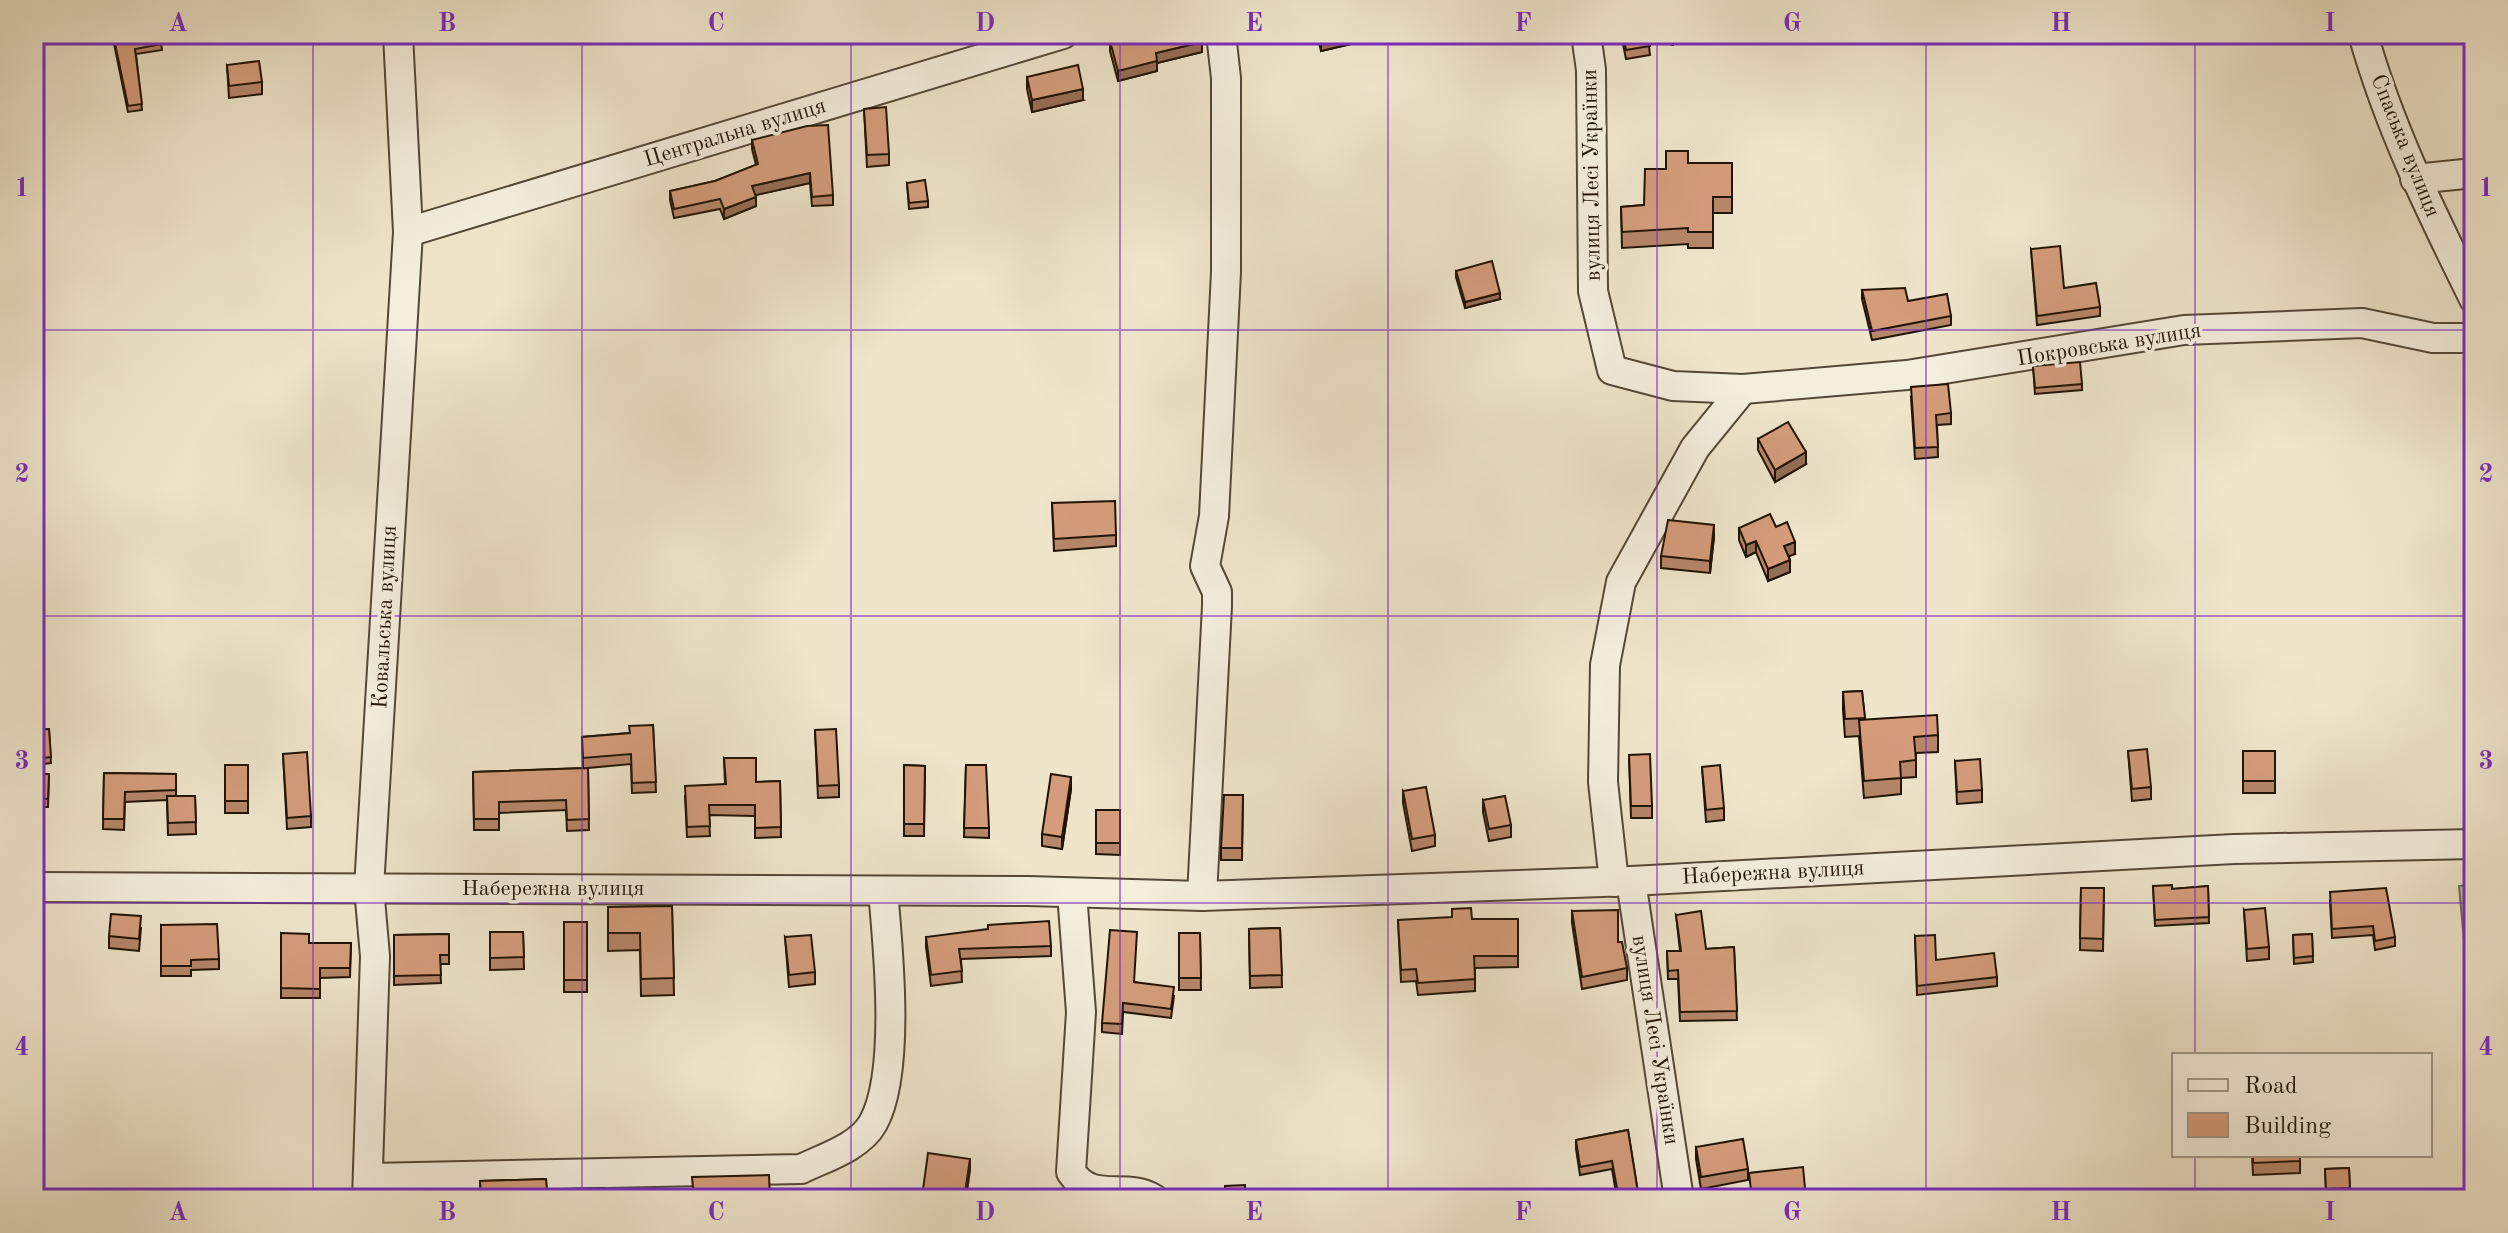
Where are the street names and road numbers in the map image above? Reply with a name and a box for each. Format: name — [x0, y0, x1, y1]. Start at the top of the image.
street label: вулиця Лесі Українки — [1579, 69, 1605, 281]
street label: Спаська вулиця — [2366, 71, 2444, 221]
street label: Центральна вулиця — [641, 95, 829, 171]
street label: Покровська вулиця — [2015, 320, 2203, 370]
street label: Ковальська вулиця — [369, 525, 401, 709]
street label: Набережна вулиця — [1681, 857, 1865, 889]
street label: Набережна вулиця — [461, 878, 645, 900]
street label: вулиця Лесі Українки — [1628, 934, 1682, 1146]

